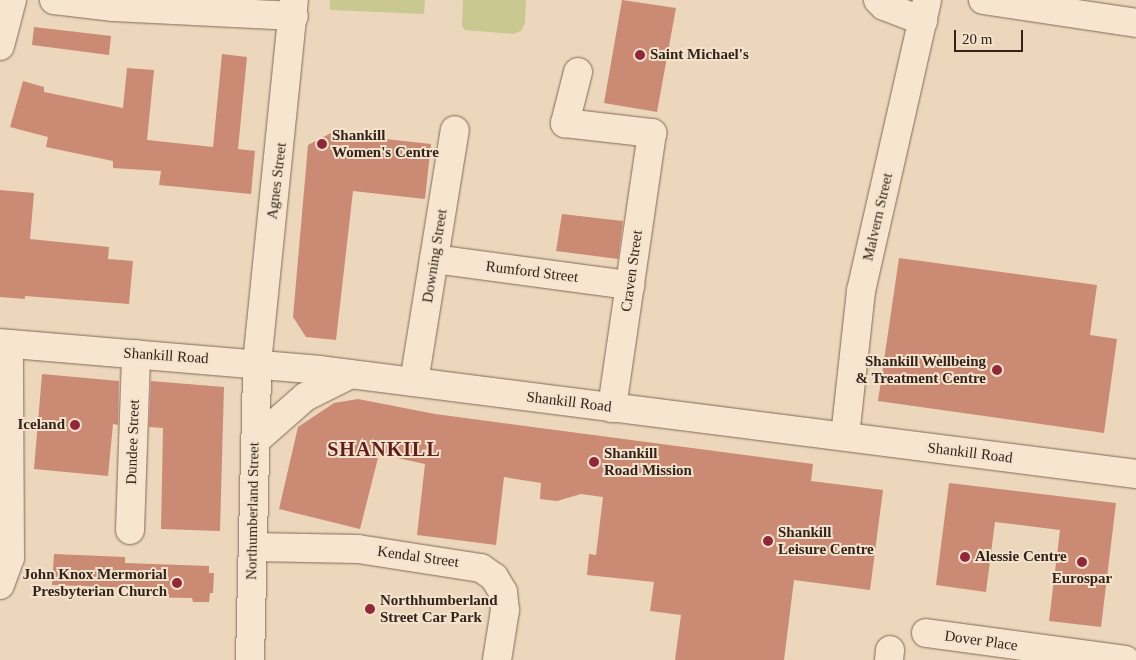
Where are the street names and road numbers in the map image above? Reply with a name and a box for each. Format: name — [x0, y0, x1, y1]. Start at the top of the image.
street label: Agnes Street — [263, 142, 291, 220]
street label: Malvern Street — [859, 171, 897, 263]
street label: Downing Street — [419, 208, 451, 304]
street label: Craven Street — [617, 229, 647, 313]
street label: Rumford Street — [485, 257, 579, 287]
street label: Shankill Road — [123, 344, 209, 368]
street label: Shankill Road — [526, 388, 612, 416]
street label: Dundee Street — [123, 399, 143, 485]
street label: Shankill Road — [927, 439, 1013, 467]
street label: Northumberland Street — [243, 442, 263, 580]
street label: Kendal Street — [376, 542, 460, 572]
street label: Dover Place — [943, 627, 1019, 655]

